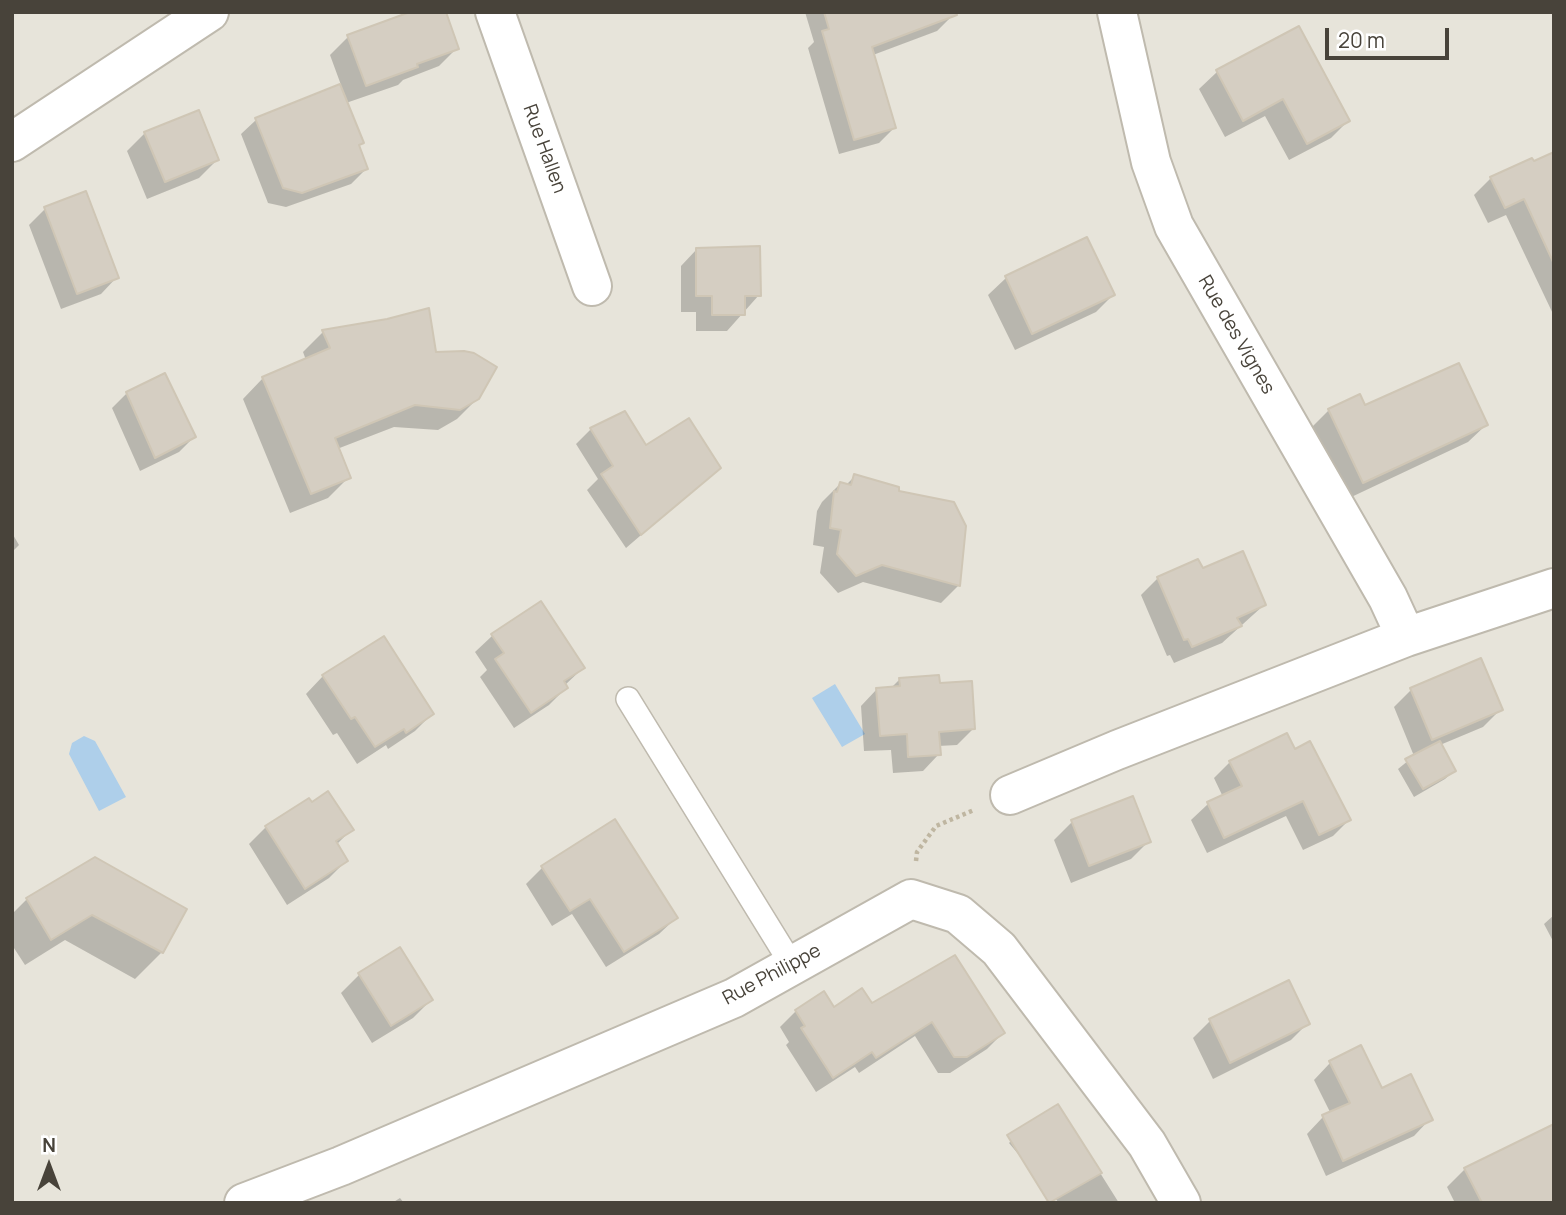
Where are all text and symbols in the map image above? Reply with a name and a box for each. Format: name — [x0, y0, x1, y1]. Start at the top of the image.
scale bar — [1328, 14, 1452, 58]
text: 20 m — [1338, 26, 1385, 54]
street label: Rue Hallen — [517, 102, 571, 196]
street label: Rue des Vignes — [1193, 272, 1279, 398]
street label: Rue Philippe — [719, 940, 825, 1010]
north arrow — [14, 1131, 84, 1201]
text: N — [42, 1132, 56, 1158]

